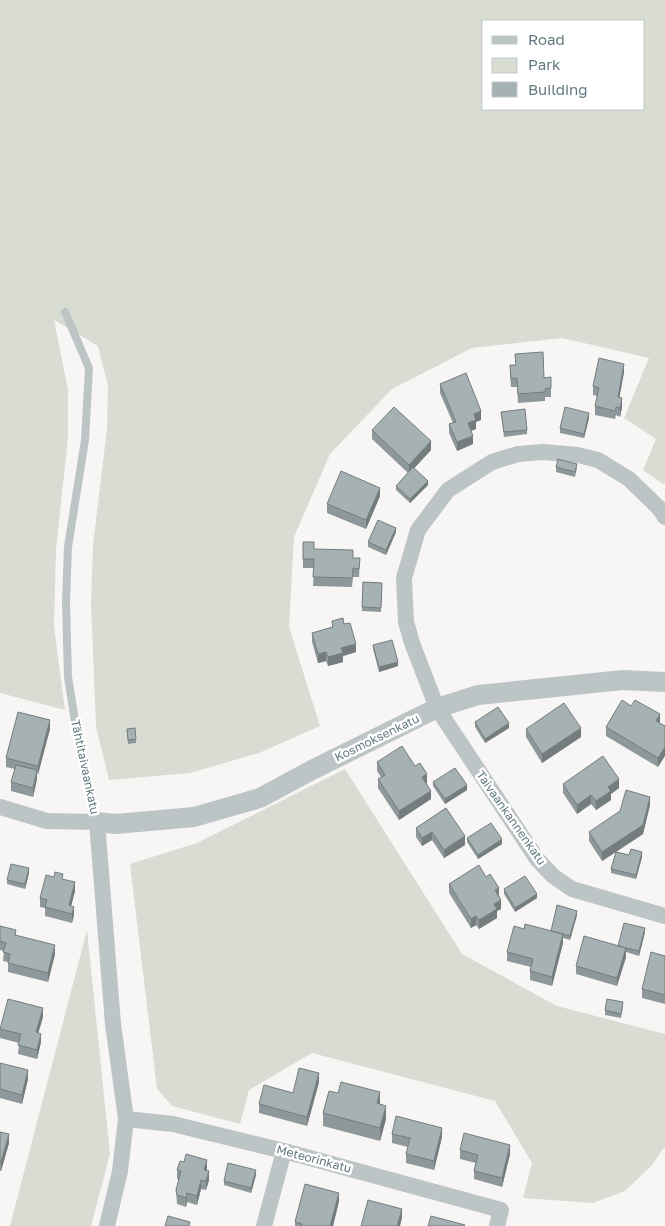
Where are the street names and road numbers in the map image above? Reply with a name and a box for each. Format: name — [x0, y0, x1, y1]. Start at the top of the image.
street label: Kosmoksenkatu — [332, 711, 422, 765]
street label: Tähtitaivaankatu — [68, 718, 103, 816]
street label: Taivaankannenkatu — [473, 768, 550, 868]
street label: Meteorinkatu — [275, 1141, 353, 1176]

